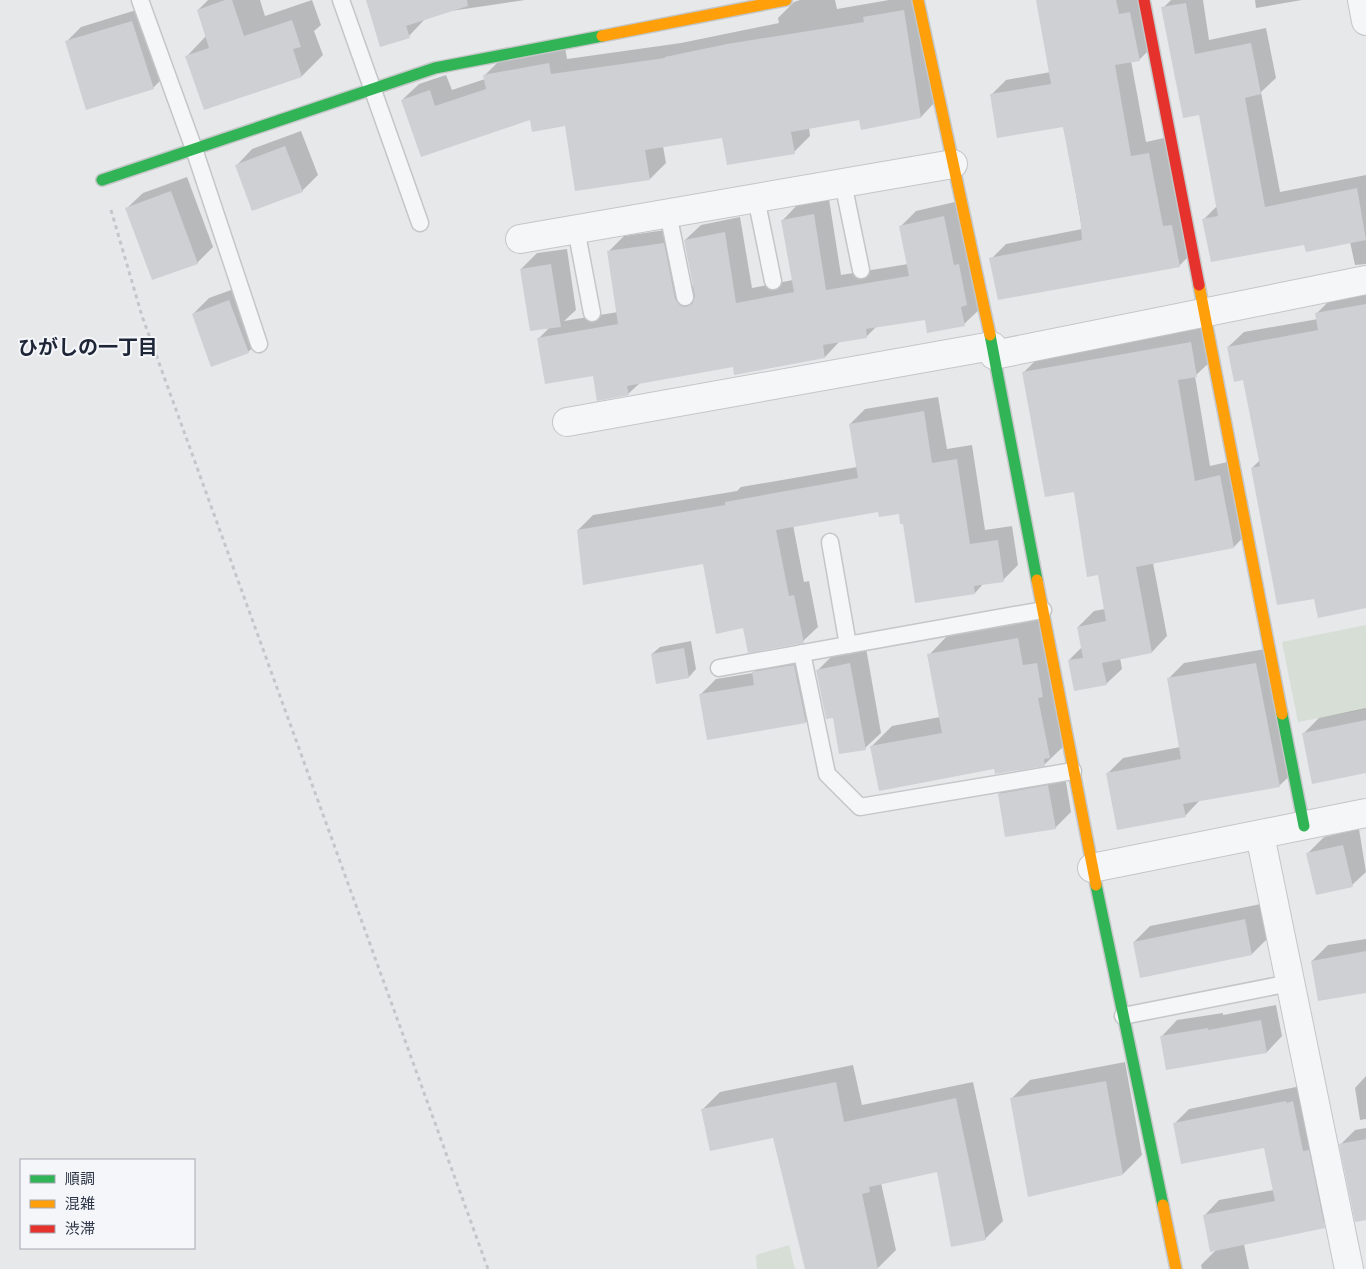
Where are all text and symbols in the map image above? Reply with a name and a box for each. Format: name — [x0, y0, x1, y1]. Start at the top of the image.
district label: ひがしの一丁目 — [18, 335, 158, 360]
legend — [20, 1159, 195, 1249]
text: 順調 — [65, 1170, 95, 1188]
text: 混雑 — [65, 1195, 95, 1213]
text: 渋滞 — [65, 1220, 95, 1238]

